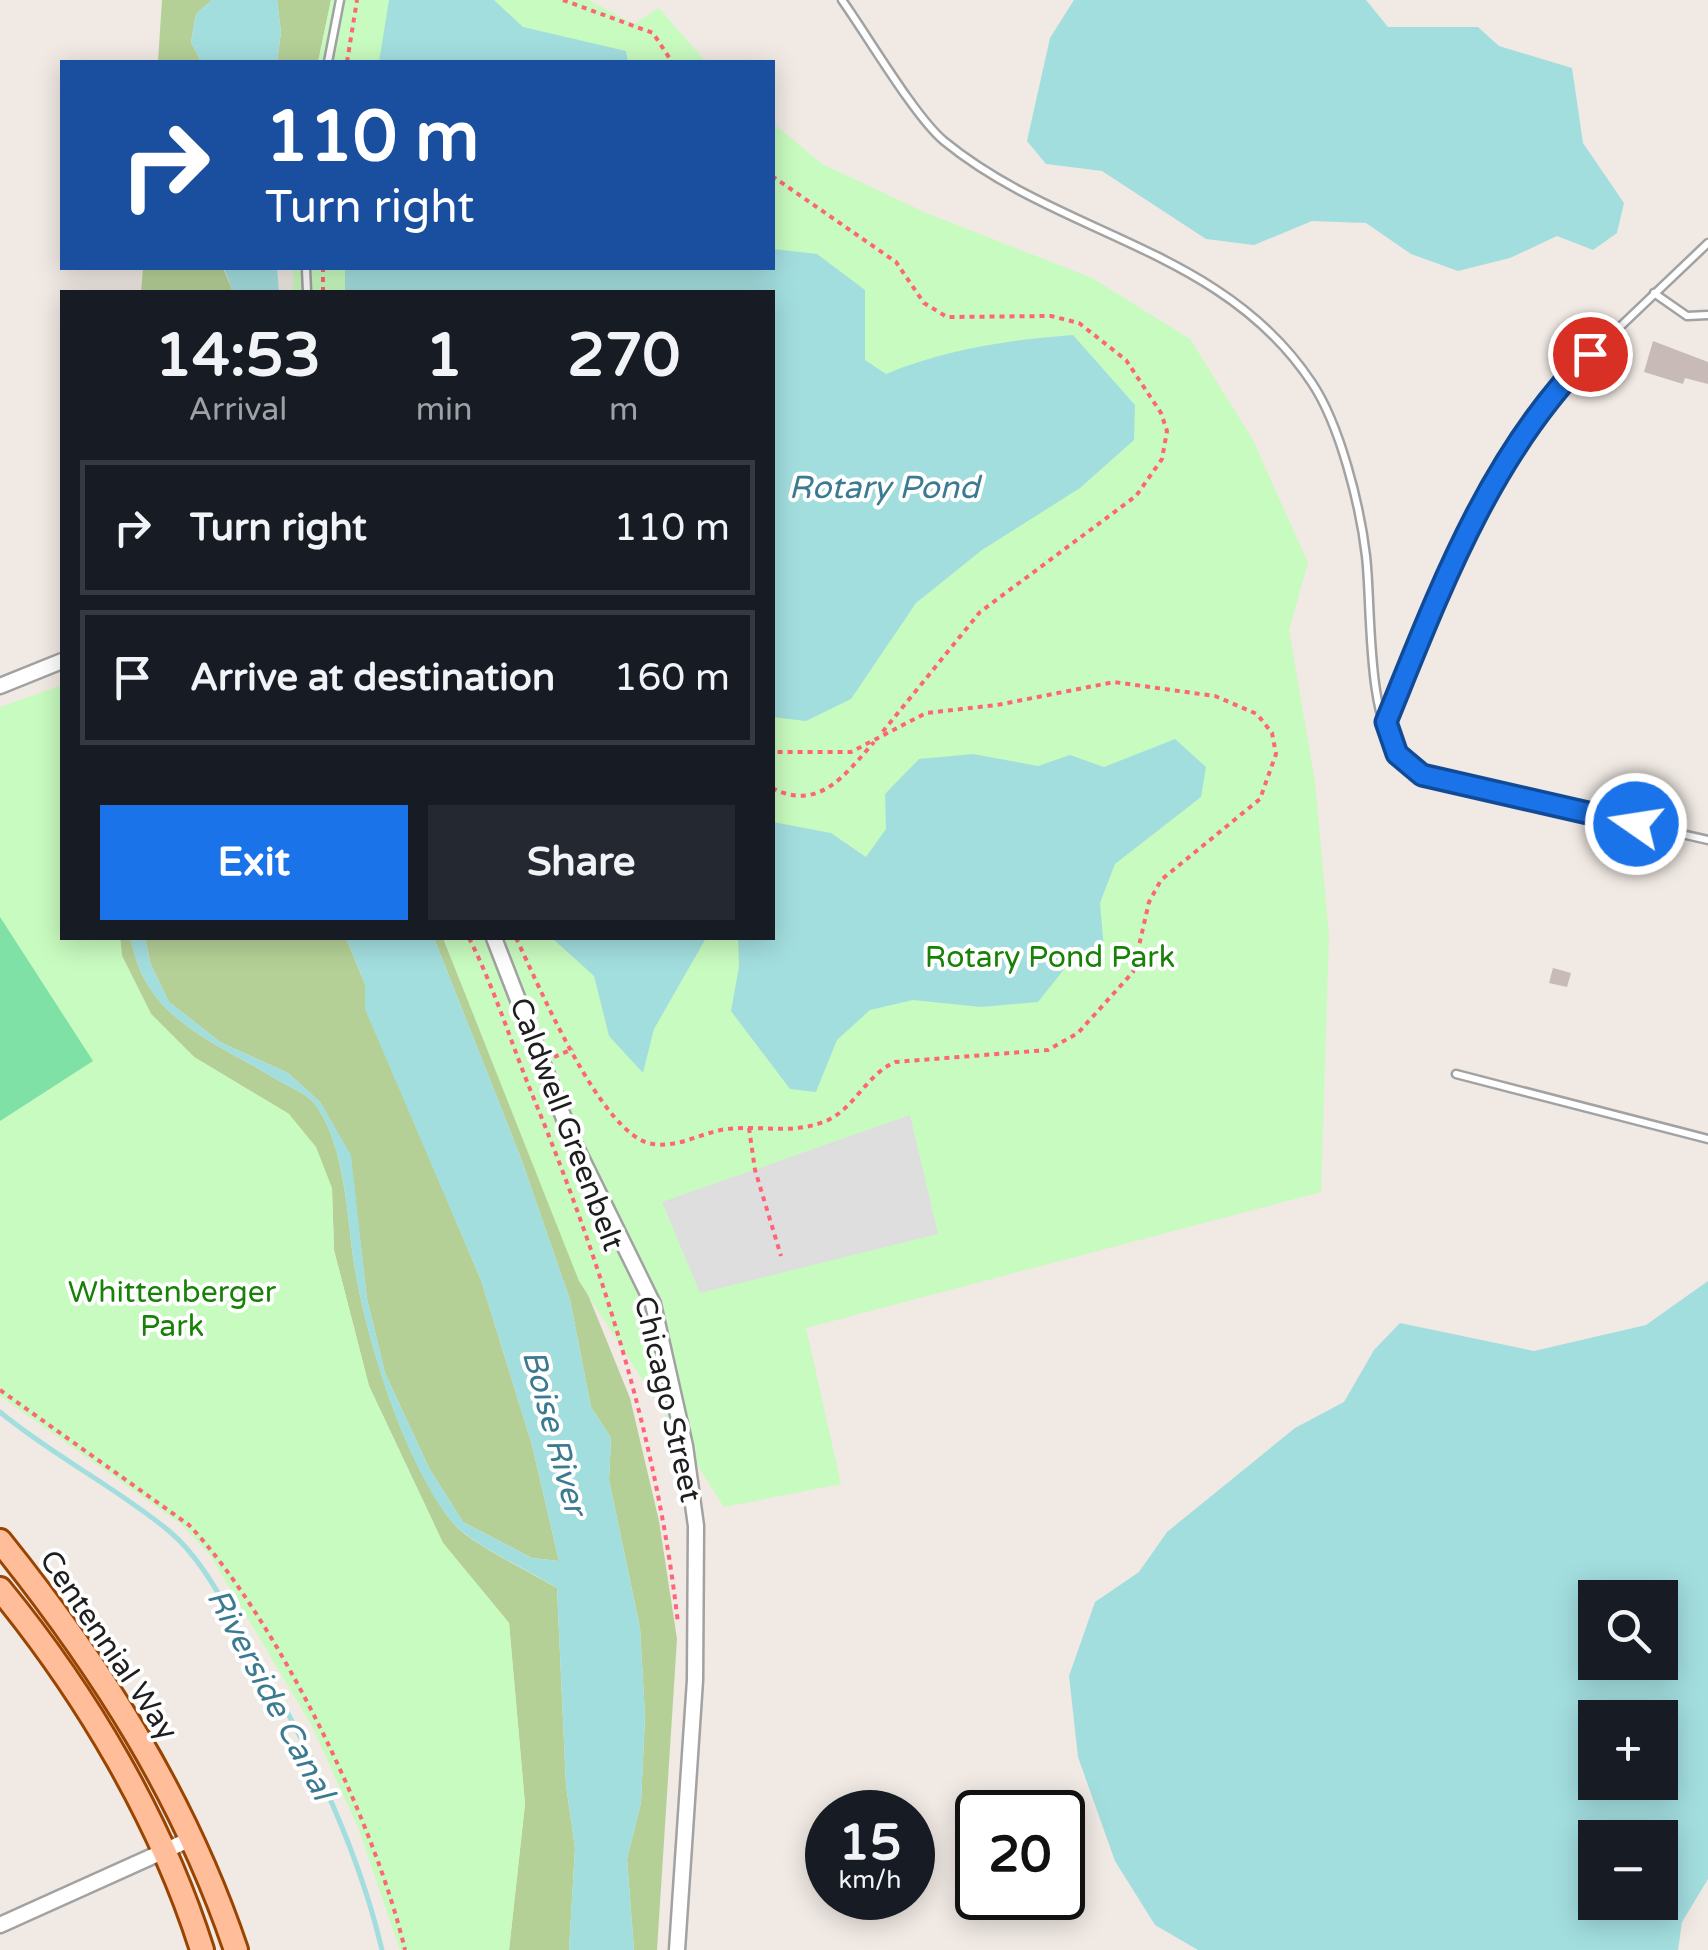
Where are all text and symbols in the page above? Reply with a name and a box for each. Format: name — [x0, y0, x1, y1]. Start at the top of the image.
text: 110 m — [265, 96, 479, 180]
icon: right — [100, 100, 230, 230]
text: Turn right — [265, 181, 474, 235]
pin — [1548, 312, 1633, 397]
text: 14:53 — [155, 320, 321, 392]
text: 1 — [425, 320, 463, 392]
text: 270 — [567, 320, 680, 392]
icon: arrive — [1563, 327, 1618, 382]
text: Arrival — [188, 391, 287, 429]
text: min — [416, 391, 473, 429]
text: m — [609, 391, 638, 429]
water label: Rotary Pond — [789, 469, 983, 507]
icon: right — [105, 500, 160, 555]
text: Turn right — [190, 505, 367, 551]
text: 110 m — [614, 505, 730, 551]
icon: arrive — [105, 650, 160, 705]
text: Arrive at destination — [190, 655, 555, 701]
text: 160 m — [614, 655, 730, 701]
position arrow — [1584, 772, 1688, 876]
button: Exit — [100, 805, 408, 920]
button: Share — [428, 805, 735, 920]
park label: Rotary Pond Park — [925, 939, 1175, 976]
street label: Caldwell Greenbelt — [501, 992, 632, 1256]
park label: Whittenberger Park — [68, 1274, 277, 1345]
street label: Chicago Street — [626, 1293, 709, 1506]
water label: Boise River — [514, 1346, 595, 1522]
street label: Centennial Way — [31, 1543, 186, 1747]
map controls — [1578, 1580, 1678, 1920]
button: search — [1578, 1580, 1678, 1680]
water label: Riverside Canal — [199, 1582, 344, 1810]
button: + — [1578, 1700, 1678, 1800]
speed limit sign: 20 — [955, 1790, 1085, 1920]
text: 15 — [839, 1813, 901, 1873]
button: − — [1578, 1820, 1678, 1920]
text: km/h — [839, 1865, 901, 1895]

